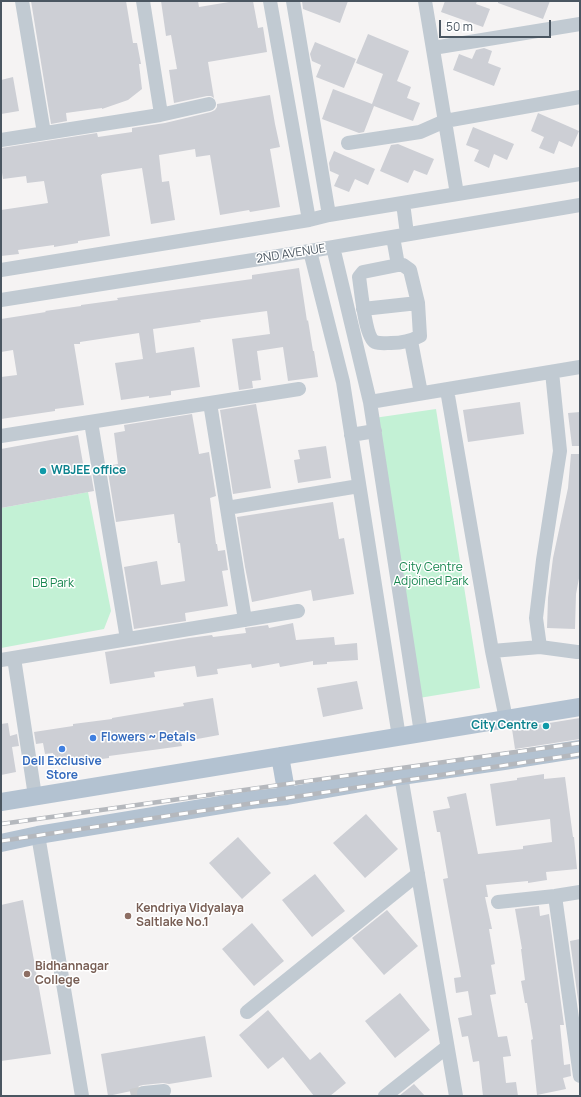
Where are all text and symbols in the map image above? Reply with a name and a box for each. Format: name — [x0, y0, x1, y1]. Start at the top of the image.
scale bar — [441, 12, 553, 38]
text: 50 m — [446, 18, 473, 35]
street label: 2ND AVENUE — [255, 241, 327, 267]
place label: WBJEE office — [51, 464, 126, 478]
marker: WBJEE office — [38, 466, 48, 476]
park label: City Centre Adjoined Park — [393, 561, 469, 589]
park label: DB Park — [32, 577, 74, 591]
place label: City Centre — [471, 719, 538, 733]
marker: City Centre — [541, 721, 551, 731]
place label: Flowers ~ Petals — [101, 731, 196, 745]
marker: Flowers ~ Petals — [88, 733, 98, 743]
marker: Dell Exclusive Store — [57, 744, 67, 754]
place label: Dell Exclusive Store — [22, 755, 102, 783]
place label: Kendriya Vidyalaya Saltlake No.1 — [136, 902, 244, 930]
marker: Kendriya Vidyalaya Saltlake No.1 — [123, 911, 133, 921]
place label: Bidhannagar College — [35, 960, 109, 988]
marker: Bidhannagar College — [22, 969, 32, 979]

